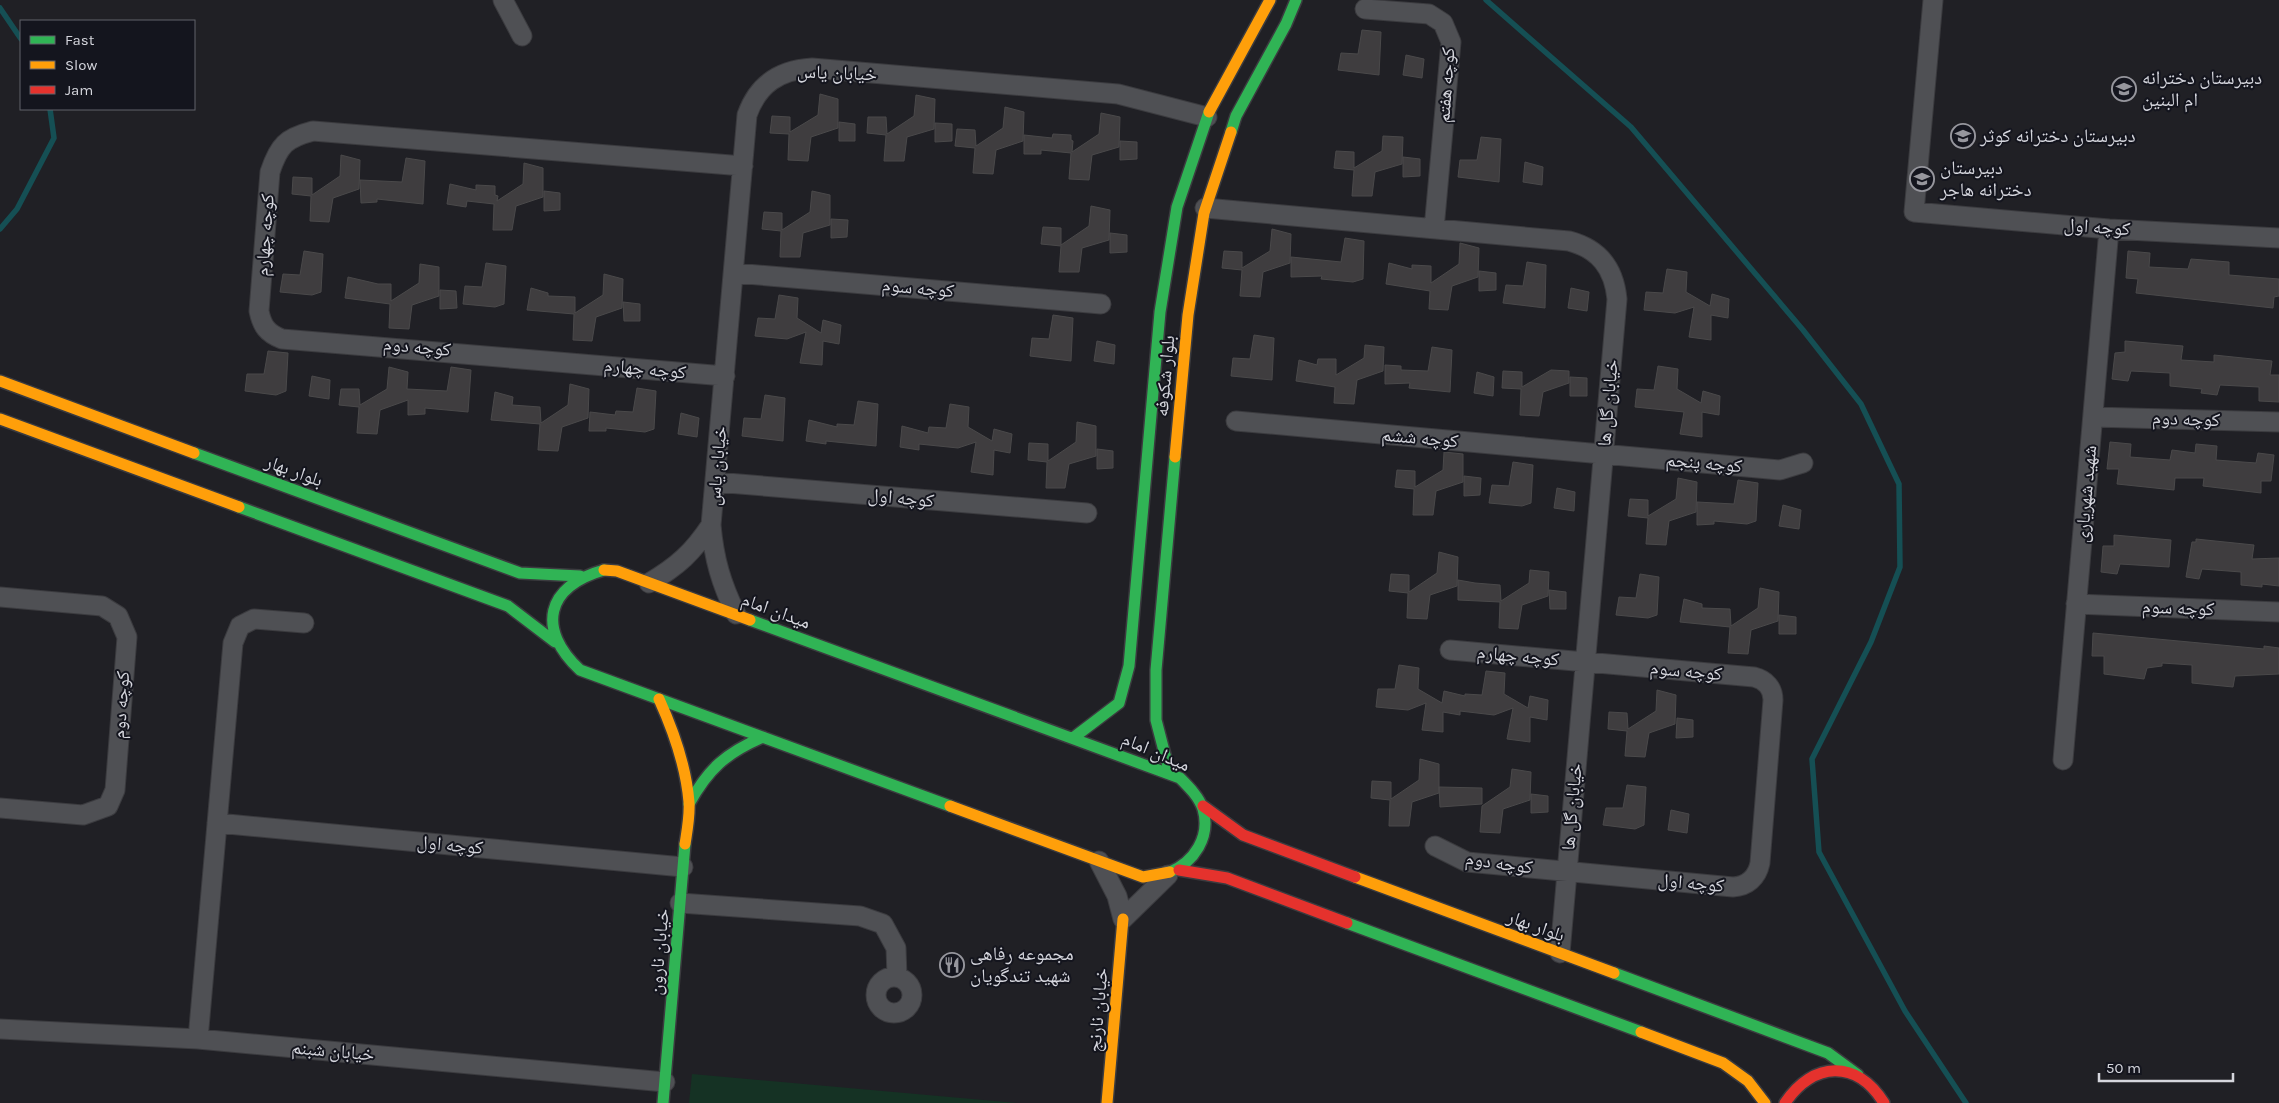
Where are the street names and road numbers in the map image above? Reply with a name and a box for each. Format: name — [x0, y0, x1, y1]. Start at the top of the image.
street label: کوچه هفتم — [1432, 46, 1461, 124]
street label: خیابان یاس — [797, 61, 877, 85]
street label: کوچه چهارم — [251, 193, 281, 277]
street label: کوچه اول — [2063, 214, 2131, 240]
street label: کوچه سوم — [881, 274, 955, 304]
street label: کوچه دوم — [382, 333, 452, 363]
street label: بلوار شکوفه — [1150, 334, 1180, 418]
street label: کوچه چهارم — [603, 354, 687, 386]
street label: خیابان گل ها — [1593, 358, 1623, 448]
street label: کوچه دوم — [2152, 407, 2220, 433]
street label: کوچه ششم — [1381, 424, 1459, 453]
street label: خیابان یاس — [703, 425, 731, 507]
street label: شهید شهریاری — [2071, 444, 2101, 544]
street label: کوچه پنجم — [1665, 449, 1743, 478]
street label: بلوار بهار — [261, 450, 326, 492]
street label: کوچه اول — [867, 484, 935, 512]
street label: میدان امام — [738, 588, 814, 636]
street label: کوچه سوم — [2141, 596, 2215, 622]
street label: کوچه چهارم — [1476, 641, 1560, 673]
street label: کوچه سوم — [1649, 657, 1723, 687]
street label: کوچه دوم — [108, 670, 136, 740]
street label: میدان امام — [1118, 728, 1193, 778]
street label: خیابان گل ها — [1557, 762, 1587, 852]
street label: کوچه اول — [416, 831, 484, 859]
street label: کوچه دوم — [1464, 847, 1534, 881]
street label: کوچه اول — [1657, 869, 1725, 897]
street label: بلوار بهار — [1503, 905, 1568, 947]
street label: خیابان نارون — [644, 908, 674, 996]
street label: خیابان نارنج — [1083, 967, 1114, 1053]
street label: خیابان شبنم — [291, 1036, 375, 1067]

